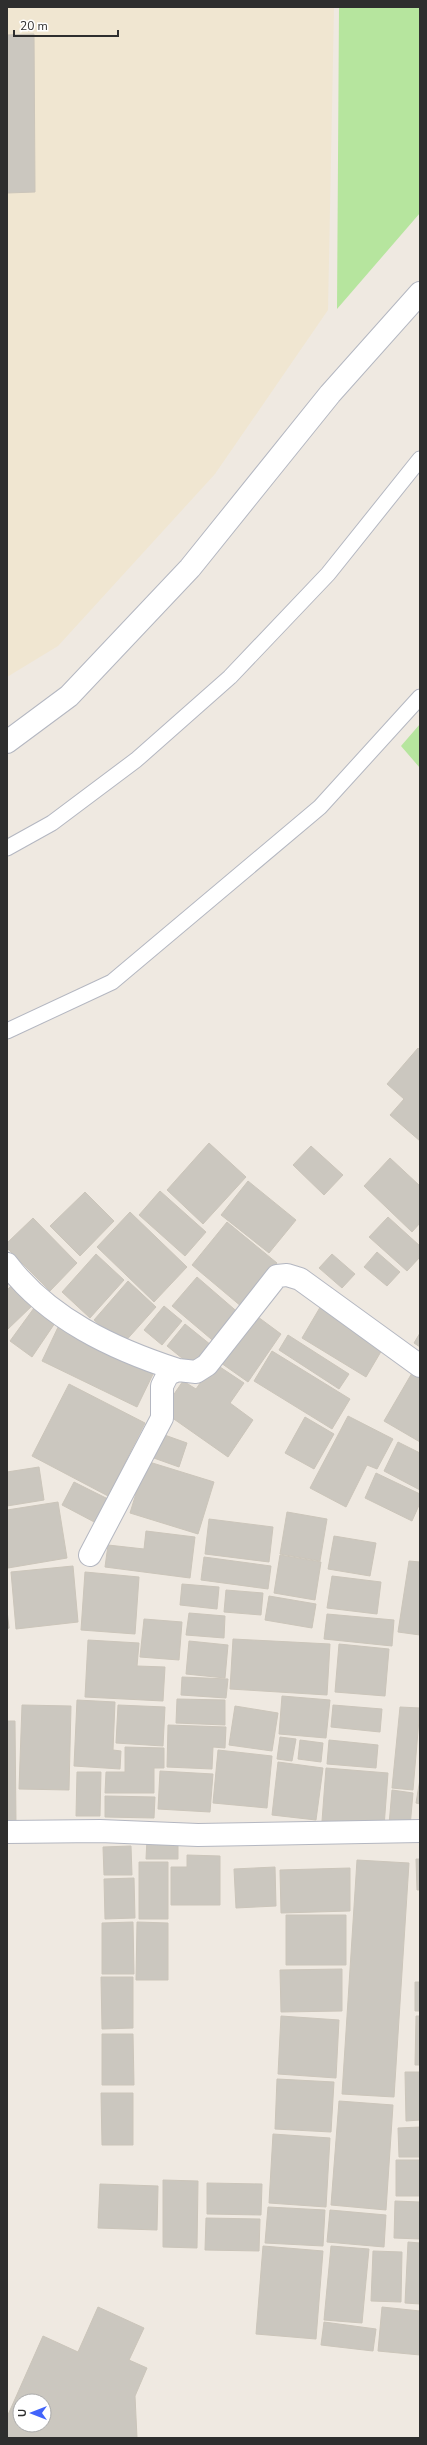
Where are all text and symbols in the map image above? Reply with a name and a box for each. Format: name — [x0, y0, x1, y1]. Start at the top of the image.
scale bar — [14, 12, 118, 38]
text: 20 m — [20, 18, 48, 34]
north arrow — [12, 2393, 52, 2433]
text: U — [15, 2409, 30, 2417]

